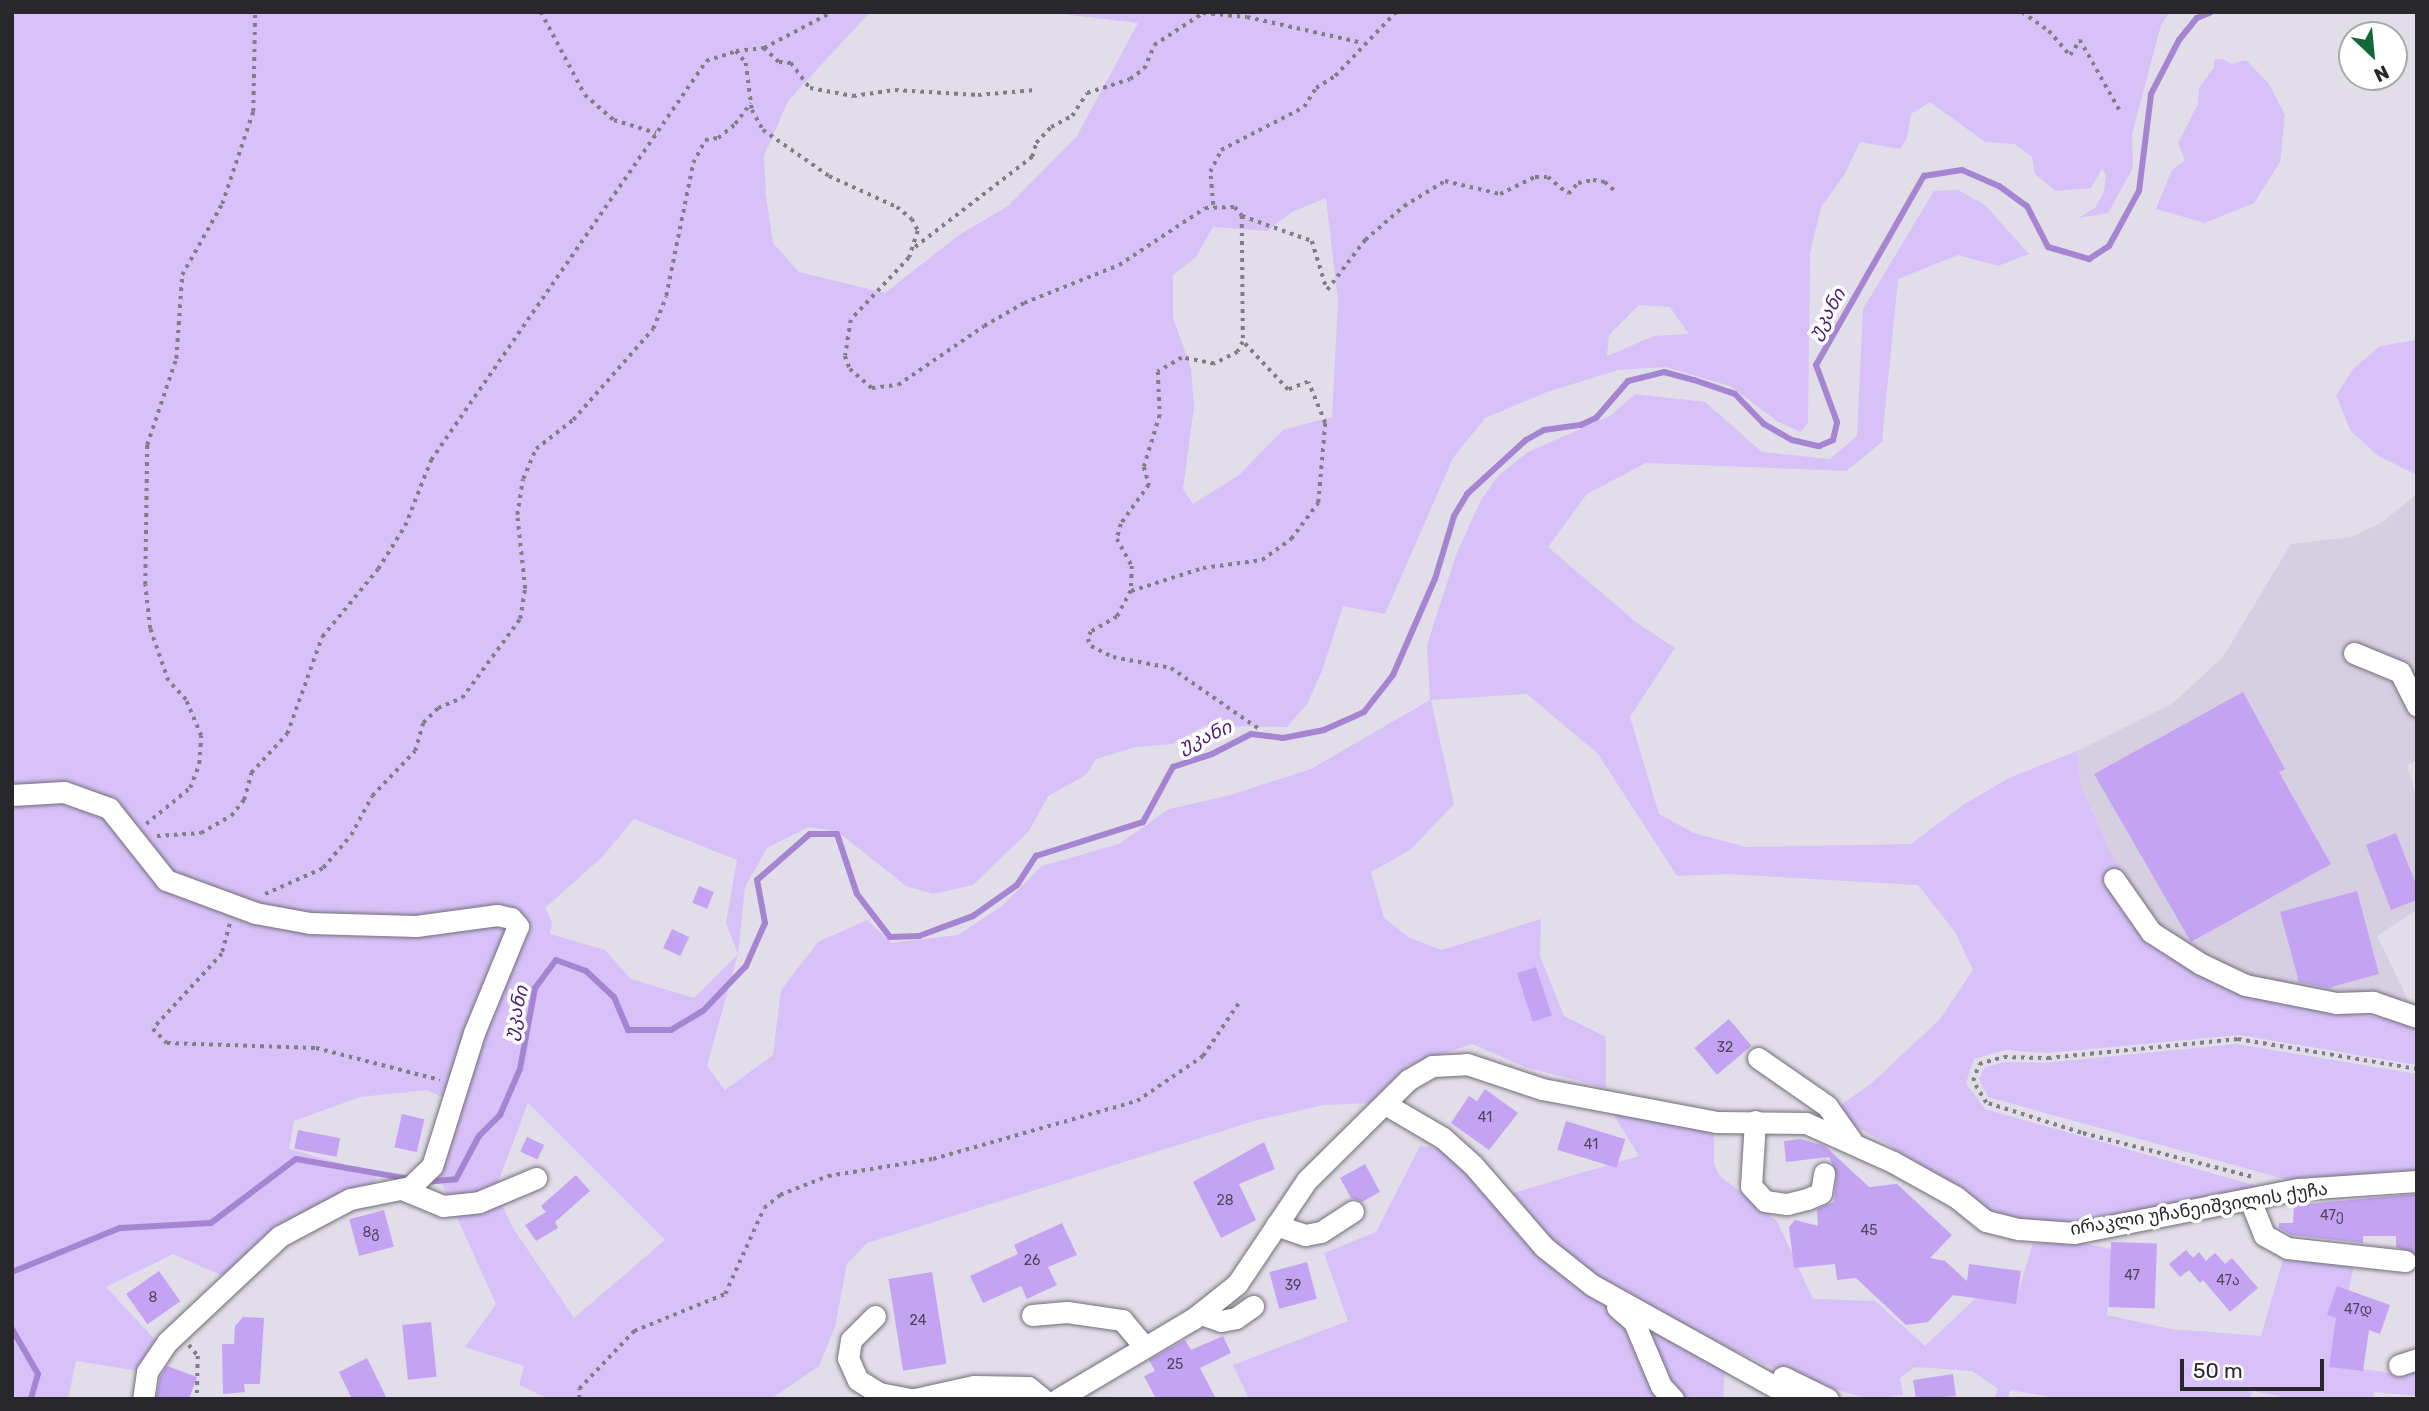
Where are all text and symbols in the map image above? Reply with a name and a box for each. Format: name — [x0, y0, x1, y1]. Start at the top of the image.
north arrow — [2338, 21, 2408, 91]
text: N — [2370, 60, 2393, 87]
water label: უკანი — [1803, 284, 1851, 344]
water label: უკანი — [1175, 716, 1235, 758]
water label: უკანი — [499, 984, 533, 1042]
house number: 32 — [1717, 1040, 1733, 1056]
house number: 41 — [1478, 1110, 1492, 1126]
house number: 41 — [1584, 1137, 1598, 1153]
street label: ირაკლი უჩანეიშვილის ქუჩა — [2069, 1178, 2329, 1240]
house number: 28 — [1216, 1193, 1234, 1209]
house number: 47ე — [2320, 1208, 2344, 1224]
house number: 45 — [1860, 1223, 1878, 1239]
house number: 8გ — [362, 1225, 380, 1241]
house number: 26 — [1024, 1253, 1040, 1269]
house number: 47 — [2124, 1268, 2140, 1284]
house number: 47ა — [2216, 1273, 2240, 1289]
house number: 39 — [1285, 1278, 1301, 1294]
house number: 8 — [149, 1290, 157, 1306]
house number: 47დ — [2344, 1302, 2372, 1318]
house number: 24 — [910, 1313, 926, 1329]
scale bar — [2184, 1344, 2328, 1388]
house number: 25 — [1167, 1357, 1183, 1373]
text: 50 m — [2193, 1358, 2243, 1383]

